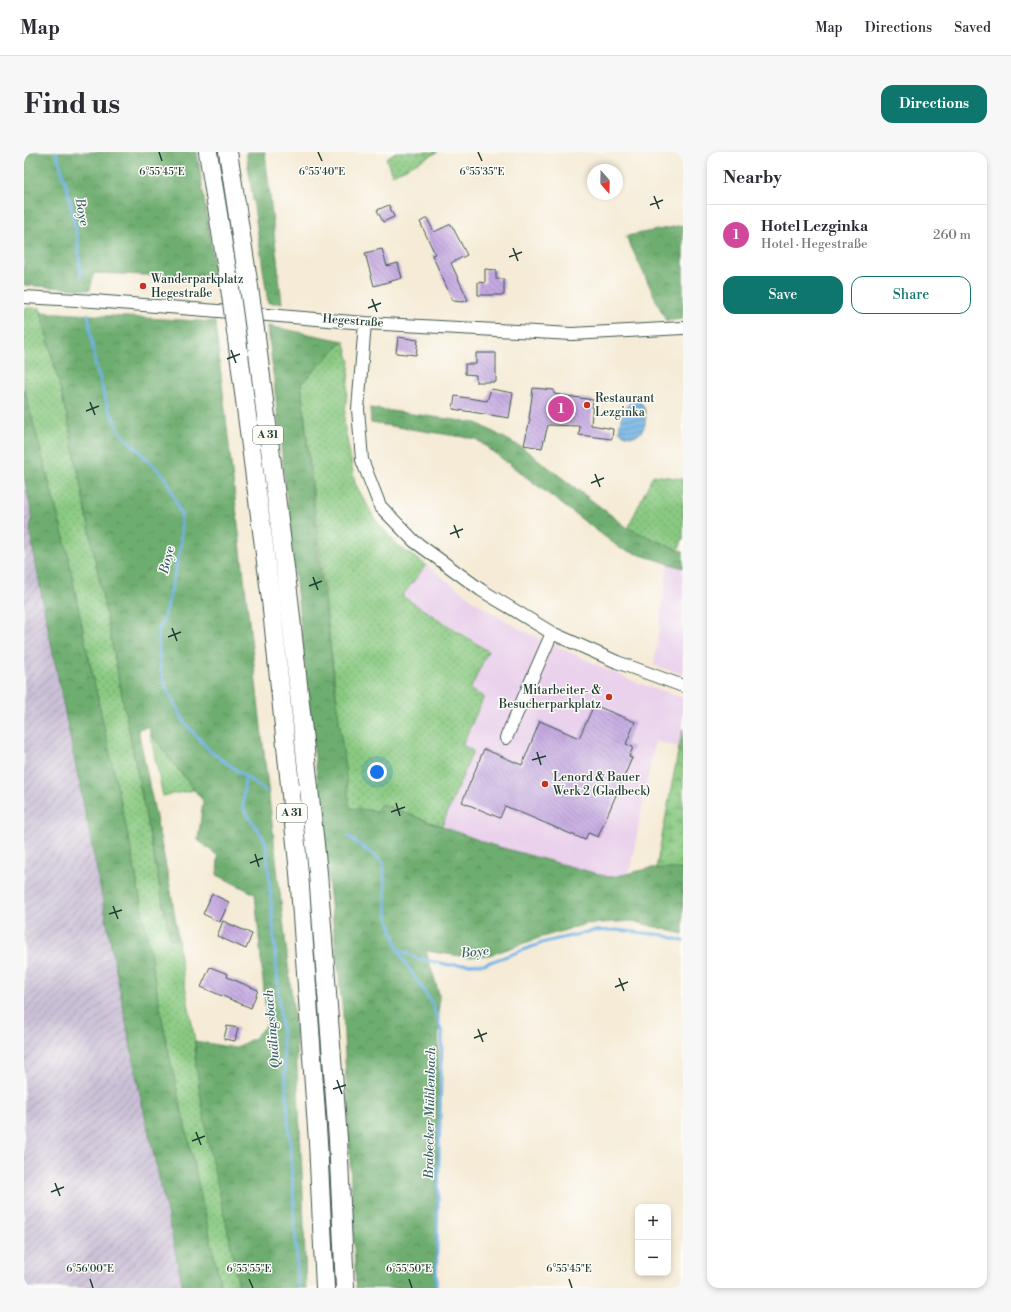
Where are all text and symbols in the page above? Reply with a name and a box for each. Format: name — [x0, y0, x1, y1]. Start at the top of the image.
text: Map — [20, 16, 60, 40]
text: Map — [815, 19, 843, 37]
text: Directions — [865, 19, 932, 37]
text: Saved — [954, 19, 991, 37]
button: Directions — [881, 85, 987, 123]
text: Find us — [24, 87, 120, 122]
north arrow — [587, 164, 623, 200]
text: 6°55'45"E — [139, 166, 185, 178]
text: 6°55'40"E — [299, 166, 345, 178]
text: 6°55'35"E — [460, 166, 505, 178]
text: Nearby — [723, 167, 782, 189]
water label: Boye — [71, 196, 93, 227]
text: Hotel Lezginka — [761, 217, 868, 236]
text: 1 — [733, 227, 739, 243]
text: 260 m — [933, 227, 971, 243]
text: Hotel · Hegestraße — [761, 236, 868, 252]
place label: Wanderparkplatz Hegestraße — [150, 272, 244, 301]
button: Save — [723, 276, 843, 314]
button: Share — [851, 276, 971, 314]
marker: Wanderparkplatz Hegestraße — [138, 281, 148, 291]
street label: Hegestraße — [322, 311, 384, 331]
place label: Restaurant Lezginka — [595, 391, 655, 420]
pin: 1 — [548, 394, 574, 424]
marker: Restaurant Lezginka — [582, 400, 592, 410]
road number: A 31 — [253, 426, 283, 444]
water label: Boye — [156, 544, 178, 577]
place label: Mitarbeiter- & Besucherparkplatz — [498, 683, 601, 712]
marker: Mitarbeiter- & Besucherparkplatz — [604, 692, 614, 702]
your location — [367, 762, 387, 782]
place label: Lenord & Bauer Werk 2 (Gladbeck) — [552, 770, 650, 799]
marker: Lenord & Bauer Werk 2 (Gladbeck) — [540, 779, 550, 789]
road number: A 31 — [277, 804, 307, 822]
water label: Boye — [459, 943, 490, 962]
water label: Quälingsbach — [261, 988, 283, 1069]
water label: Brabecker Mühlenbach — [421, 1046, 439, 1180]
map controls — [635, 1204, 671, 1276]
button: + — [635, 1204, 671, 1240]
button: − — [635, 1240, 671, 1276]
text: 6°56'00"E — [66, 1263, 114, 1275]
text: 6°55'55"E — [227, 1263, 271, 1275]
text: 6°55'50"E — [386, 1263, 432, 1275]
text: 6°55'45"E — [546, 1263, 592, 1275]

